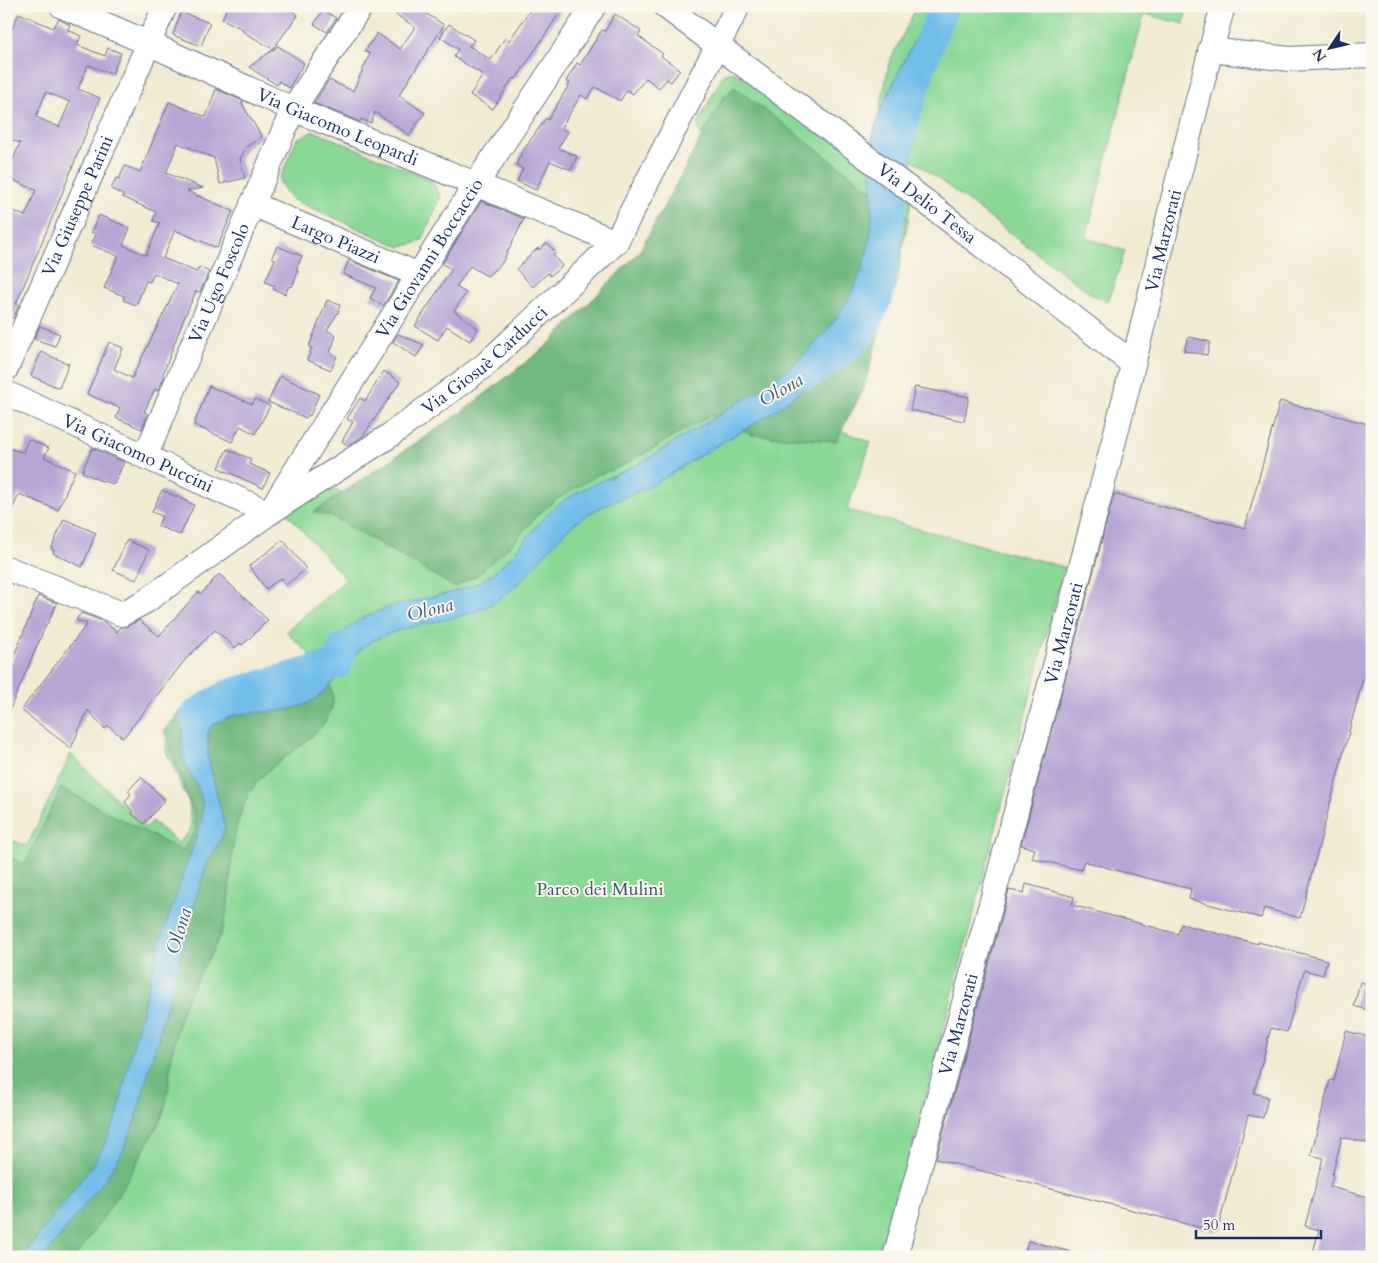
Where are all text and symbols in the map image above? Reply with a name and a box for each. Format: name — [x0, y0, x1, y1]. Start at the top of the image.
north arrow — [1306, 22, 1356, 72]
text: N — [1308, 45, 1331, 66]
street label: Via Giacomo Leopardi — [253, 82, 422, 172]
street label: Via Giuseppe Parini — [35, 131, 119, 281]
street label: Via Delio Tessa — [872, 157, 982, 250]
street label: Via Giovanni Boccaccio — [370, 173, 489, 343]
street label: Via Marzorati — [1139, 187, 1188, 295]
street label: Largo Piazzi — [287, 210, 384, 270]
street label: Via Ugo Foscolo — [182, 219, 256, 347]
street label: Via Giosuè Carducci — [416, 300, 553, 420]
water label: Olona — [754, 367, 808, 413]
street label: Via Giacomo Puccini — [59, 408, 217, 498]
street label: Via Marzorati — [1038, 579, 1089, 687]
water label: Olona — [404, 591, 456, 629]
park label: Parco dei Mulini — [536, 877, 664, 902]
water label: Olona — [160, 904, 198, 957]
street label: Via Marzorati — [932, 970, 984, 1078]
scale bar — [1196, 1208, 1320, 1240]
text: 50 m — [1203, 1215, 1235, 1235]

